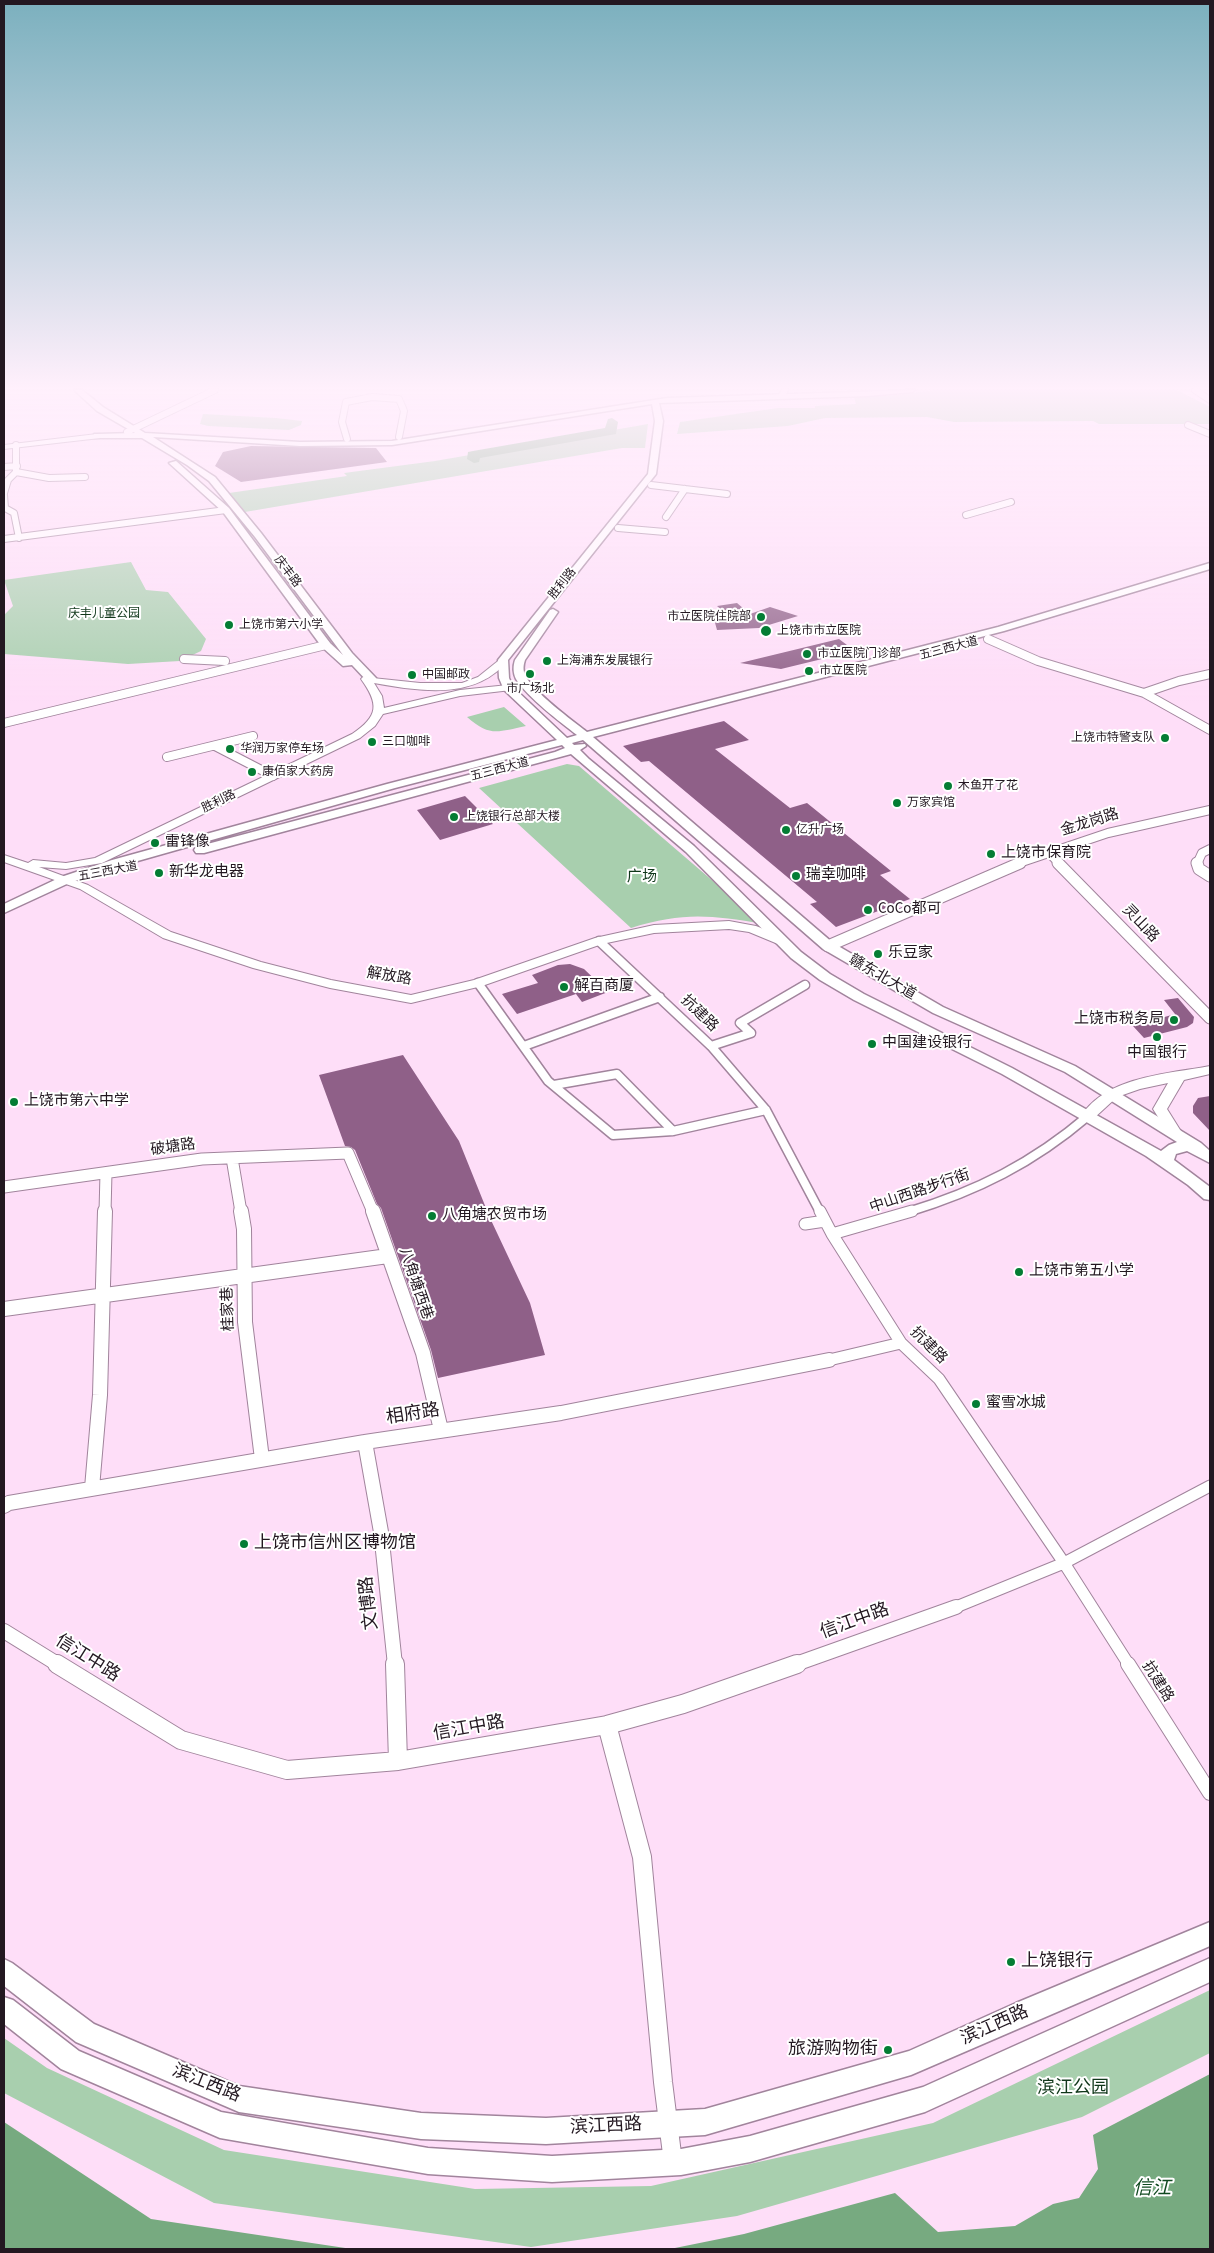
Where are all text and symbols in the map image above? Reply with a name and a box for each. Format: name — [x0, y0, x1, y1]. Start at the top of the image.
street label: 庆丰路 — [270, 553, 304, 591]
street label: 胜利路 — [546, 565, 580, 603]
park label: 庆丰儿童公园 — [68, 607, 140, 621]
place label: 市立医院住院部 — [667, 610, 751, 624]
marker: 市立医院住院部 — [755, 611, 767, 623]
place label: 上饶市第六小学 — [239, 618, 323, 632]
marker: 上饶市第六小学 — [223, 619, 235, 631]
marker: 上饶市市立医院 — [759, 624, 773, 638]
place label: 上饶市市立医院 — [777, 624, 861, 638]
street label: 五三西大道 — [918, 634, 980, 664]
place label: 市立医院门诊部 — [817, 647, 901, 661]
marker: 市立医院门诊部 — [801, 648, 813, 660]
place label: 上海浦东发展银行 — [557, 654, 653, 668]
marker: 上海浦东发展银行 — [541, 655, 553, 667]
place label: 市立医院 — [819, 664, 867, 678]
marker: 市立医院 — [803, 665, 815, 677]
place label: 中国邮政 — [422, 668, 470, 682]
marker: 市广场北 — [524, 668, 536, 680]
marker: 中国邮政 — [406, 669, 418, 681]
place label: 市广场北 — [506, 682, 554, 696]
place label: 上饶市特警支队 — [1071, 731, 1155, 745]
marker: 上饶市特警支队 — [1159, 732, 1171, 744]
place label: 三口咖啡 — [382, 735, 430, 749]
marker: 三口咖啡 — [366, 736, 378, 748]
place label: 华润万家停车场 — [240, 742, 324, 756]
marker: 华润万家停车场 — [224, 743, 236, 755]
street label: 五三西大道 — [469, 755, 531, 785]
place label: 康佰家大药房 — [262, 765, 334, 779]
marker: 康佰家大药房 — [246, 766, 258, 778]
place label: 木鱼开了花 — [958, 779, 1018, 793]
marker: 木鱼开了花 — [942, 780, 954, 792]
street label: 胜利路 — [200, 788, 238, 816]
place label: 万家宾馆 — [907, 796, 955, 810]
marker: 万家宾馆 — [891, 797, 903, 809]
street label: 金龙岗路 — [1059, 806, 1121, 840]
place label: 上饶银行总部大楼 — [464, 810, 560, 824]
marker: 上饶银行总部大楼 — [448, 811, 460, 823]
place label: 亿升广场 — [796, 823, 844, 837]
marker: 亿升广场 — [780, 824, 792, 836]
place label: 雷锋像 — [165, 834, 210, 852]
marker: 雷锋像 — [149, 837, 161, 849]
place label: 上饶市保育院 — [1001, 845, 1091, 863]
marker: 上饶市保育院 — [985, 848, 997, 860]
street label: 五三西大道 — [77, 859, 139, 885]
place label: 新华龙电器 — [169, 864, 244, 882]
marker: 新华龙电器 — [153, 867, 165, 879]
place label: 瑞幸咖啡 — [806, 867, 866, 885]
park label: 广场 — [627, 869, 657, 887]
marker: 瑞幸咖啡 — [790, 870, 802, 882]
place label: CoCo都可 — [878, 901, 941, 919]
street label: 灵山路 — [1118, 902, 1162, 946]
marker: CoCo都可 — [862, 904, 874, 916]
place label: 乐豆家 — [888, 945, 933, 963]
marker: 乐豆家 — [872, 948, 884, 960]
street label: 赣东北大道 — [845, 951, 919, 1005]
street label: 解放路 — [365, 965, 413, 989]
place label: 解百商厦 — [574, 978, 634, 996]
marker: 解百商厦 — [558, 981, 570, 993]
street label: 抗建路 — [677, 992, 721, 1036]
place label: 上饶市税务局 — [1074, 1011, 1164, 1029]
marker: 上饶市税务局 — [1168, 1014, 1180, 1026]
marker: 中国银行 — [1151, 1031, 1163, 1043]
place label: 中国建设银行 — [882, 1035, 972, 1053]
marker: 中国建设银行 — [866, 1038, 878, 1050]
place label: 中国银行 — [1127, 1045, 1187, 1063]
place label: 上饶市第六中学 — [24, 1093, 129, 1111]
marker: 上饶市第六中学 — [8, 1096, 20, 1108]
street label: 破塘路 — [149, 1136, 197, 1160]
street label: 中山西路步行街 — [867, 1166, 973, 1218]
place label: 八角塘农贸市场 — [442, 1207, 547, 1225]
marker: 八角塘农贸市场 — [426, 1210, 438, 1222]
street label: 八角塘西巷 — [394, 1246, 436, 1322]
place label: 上饶市第五小学 — [1029, 1263, 1134, 1281]
marker: 上饶市第五小学 — [1013, 1266, 1025, 1278]
street label: 桂家巷 — [219, 1286, 239, 1332]
street label: 抗建路 — [906, 1324, 950, 1368]
place label: 蜜雪冰城 — [986, 1395, 1046, 1413]
marker: 蜜雪冰城 — [970, 1398, 982, 1410]
street label: 相府路 — [385, 1400, 441, 1430]
place label: 上饶市信州区博物馆 — [254, 1533, 416, 1555]
marker: 上饶市信州区博物馆 — [238, 1538, 250, 1550]
street label: 文博路 — [356, 1575, 384, 1631]
street label: 信江中路 — [817, 1600, 893, 1644]
street label: 信江中路 — [51, 1631, 123, 1687]
street label: 抗建路 — [1137, 1658, 1177, 1706]
street label: 信江中路 — [432, 1712, 506, 1746]
place label: 上饶银行 — [1021, 1951, 1093, 1973]
marker: 上饶银行 — [1005, 1956, 1017, 1968]
street label: 滨江西路 — [958, 2001, 1032, 2051]
place label: 旅游购物街 — [788, 2039, 878, 2061]
marker: 旅游购物街 — [882, 2044, 894, 2056]
street label: 滨江西路 — [169, 2061, 243, 2107]
park label: 滨江公园 — [1037, 2078, 1109, 2100]
street label: 滨江西路 — [569, 2114, 643, 2140]
water label: 信江 — [1133, 2179, 1171, 2201]

